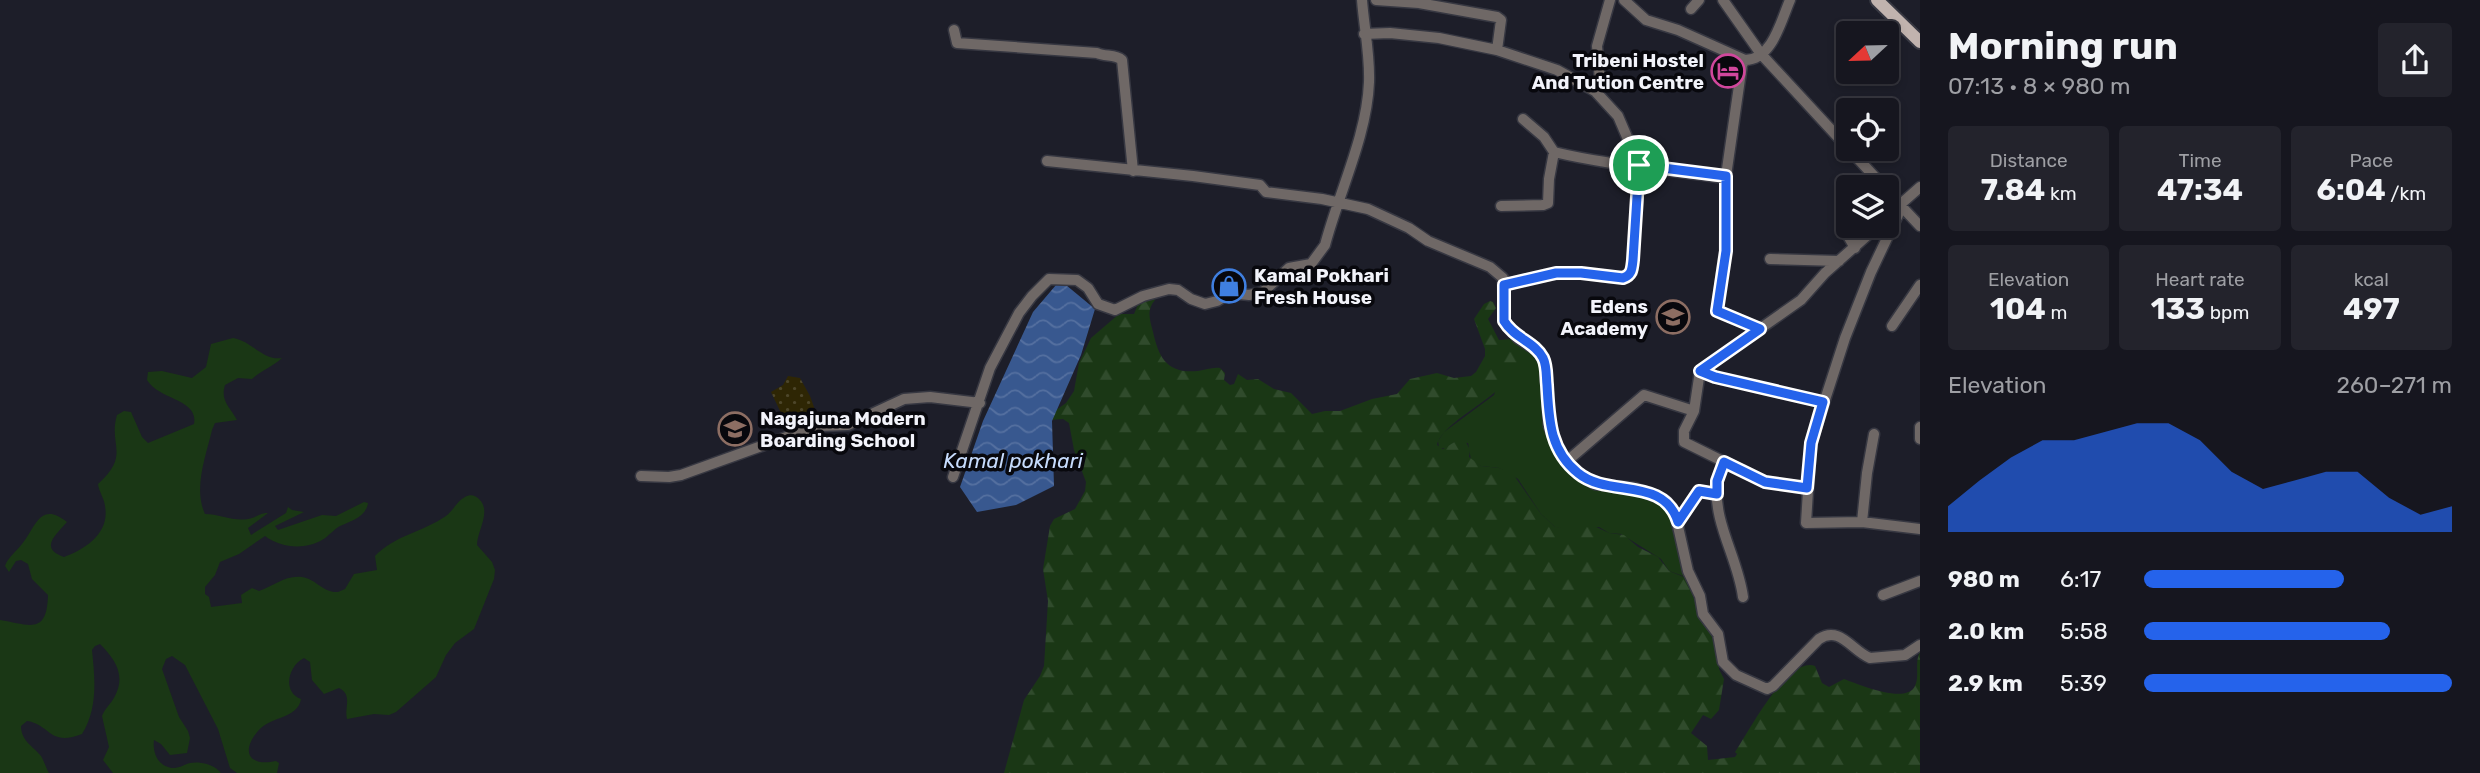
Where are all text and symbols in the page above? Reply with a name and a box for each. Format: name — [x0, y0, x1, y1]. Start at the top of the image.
north arrow — [1836, 21, 1899, 84]
map controls — [1836, 21, 1899, 238]
text: Morning run — [1948, 23, 2178, 69]
button: share — [2378, 23, 2452, 97]
place label: Tribeni Hostel And Tution Centre — [1532, 49, 1704, 94]
hotel icon: Tribeni Hostel And Tution Centre — [1709, 52, 1747, 90]
text: 07:13 · 8 × 980 m — [1948, 72, 2131, 100]
button: locate — [1836, 98, 1899, 161]
pin — [1609, 135, 1669, 195]
icon: arrive — [1620, 146, 1658, 184]
text: Distance — [1990, 149, 2068, 172]
text: Time — [2178, 149, 2222, 172]
text: Pace — [2350, 149, 2393, 172]
text: 7.84 — [1981, 172, 2045, 208]
text: 47:34 — [2157, 172, 2243, 208]
text: 6:04 — [2316, 172, 2386, 208]
button: layers — [1836, 175, 1899, 238]
text: km — [2045, 182, 2077, 205]
text: /km — [2386, 182, 2426, 205]
place label: Kamal Pokhari Fresh House — [1254, 264, 1389, 309]
shop icon: Kamal Pokhari Fresh House — [1210, 267, 1248, 305]
text: Elevation — [1988, 268, 2069, 291]
text: Heart rate — [2155, 268, 2245, 291]
text: kcal — [2354, 268, 2389, 291]
text: 104 — [1990, 291, 2046, 327]
text: 133 — [2151, 291, 2205, 327]
text: 497 — [2343, 291, 2400, 327]
place label: Edens Academy — [1560, 295, 1649, 340]
school or university icon: Edens Academy — [1654, 298, 1692, 336]
text: m — [2046, 301, 2067, 324]
text: bpm — [2205, 301, 2249, 324]
text: Elevation — [1948, 371, 2047, 399]
text: 260–271 m — [2337, 371, 2452, 399]
place label: Nagajuna Modern Boarding School — [760, 407, 926, 452]
school or university icon: Nagajuna Modern Boarding School — [716, 410, 754, 448]
water label: Kamal pokhari — [943, 448, 1084, 473]
text: 980 m — [1948, 565, 2020, 593]
text: 6:17 — [2060, 565, 2101, 593]
text: 2.0 km — [1948, 617, 2024, 645]
text: 5:58 — [2060, 617, 2108, 645]
text: 2.9 km — [1948, 669, 2023, 697]
text: 5:39 — [2060, 669, 2107, 697]

